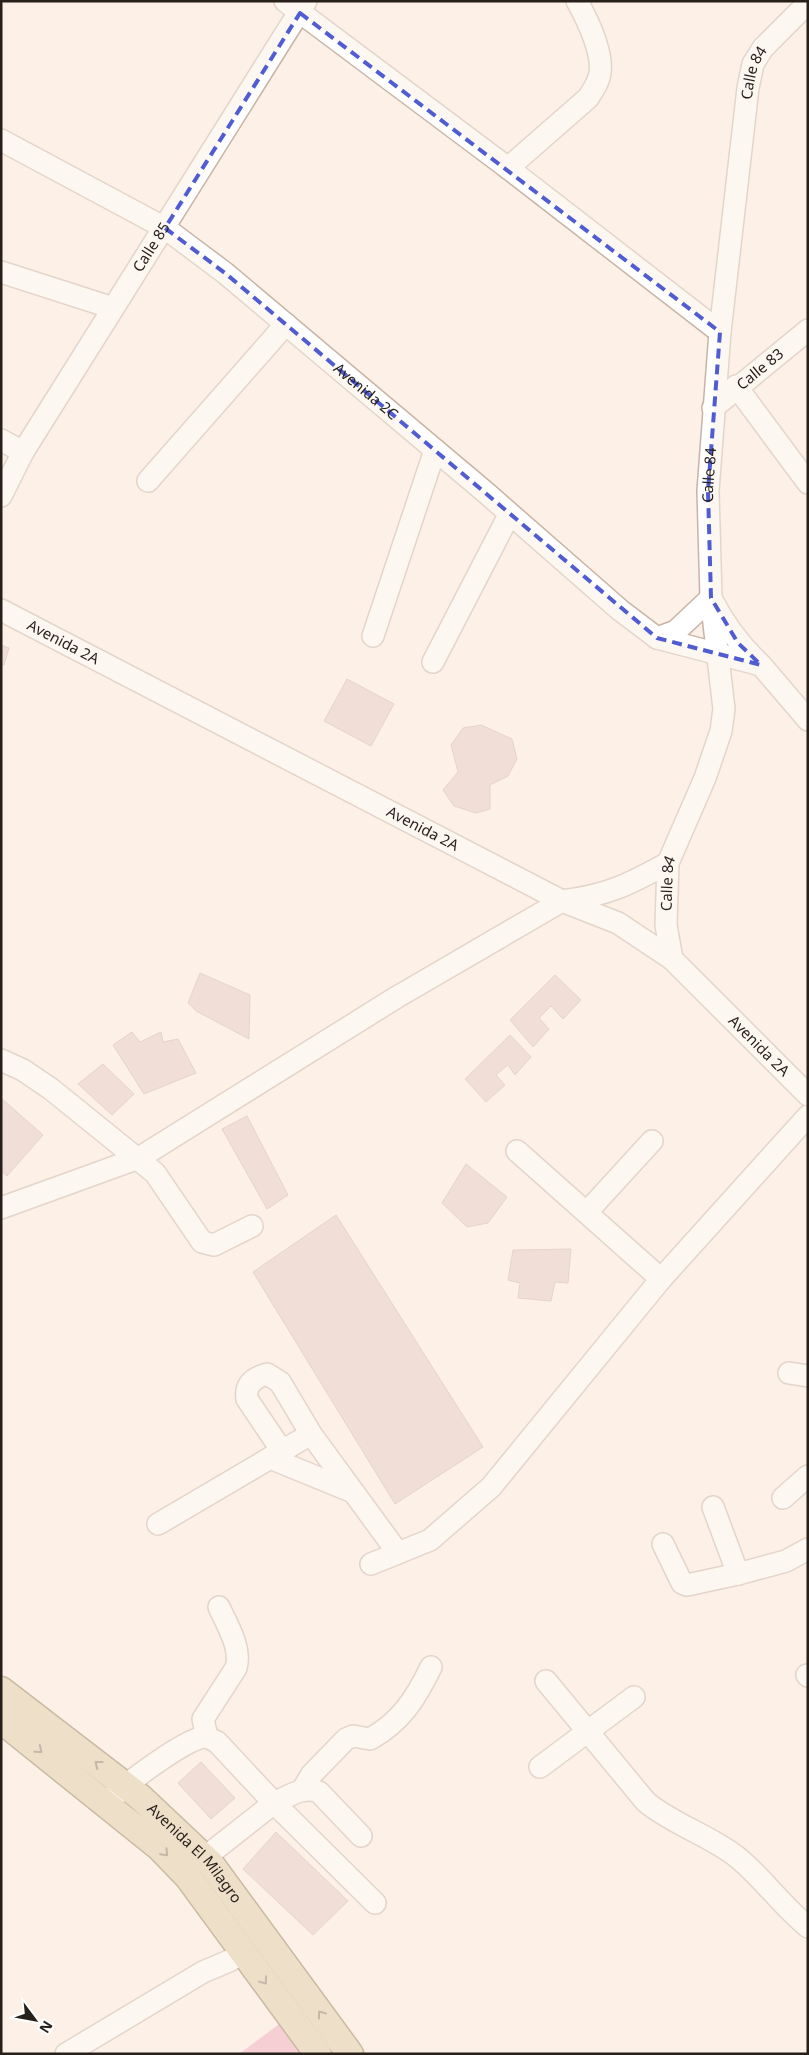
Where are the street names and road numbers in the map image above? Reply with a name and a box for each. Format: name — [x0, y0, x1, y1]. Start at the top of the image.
street label: Calle 84 — [736, 42, 771, 101]
street label: Calle 85 — [128, 218, 174, 275]
street label: Calle 83 — [732, 343, 787, 394]
street label: Avenida 2C — [330, 358, 403, 424]
street label: Calle 84 — [697, 446, 720, 503]
street label: Avenida 2A — [24, 614, 103, 669]
street label: Avenida 2A — [384, 801, 463, 855]
street label: Calle 84 — [655, 852, 679, 911]
street label: Avenida 2A — [725, 1010, 795, 1080]
street label: Avenida El Milagro — [144, 1798, 247, 1907]

